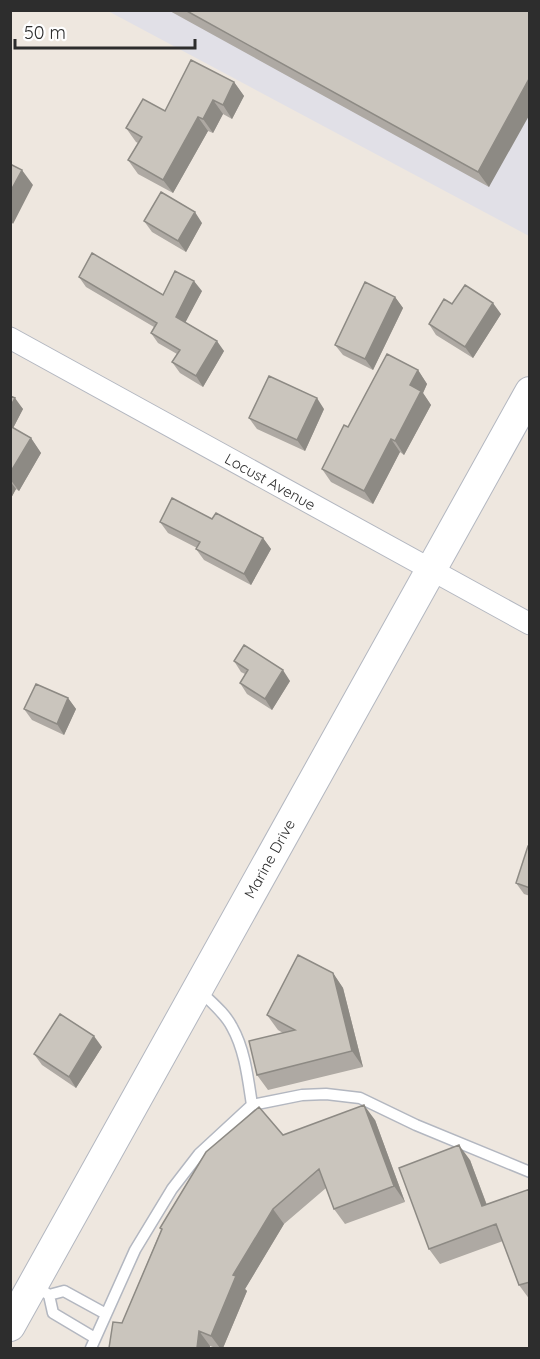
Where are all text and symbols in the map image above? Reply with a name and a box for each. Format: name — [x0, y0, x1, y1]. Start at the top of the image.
scale bar — [15, 12, 195, 50]
text: 50 m — [24, 21, 66, 44]
street label: Locust Avenue — [222, 449, 319, 514]
street label: Marine Drive — [240, 816, 299, 902]

